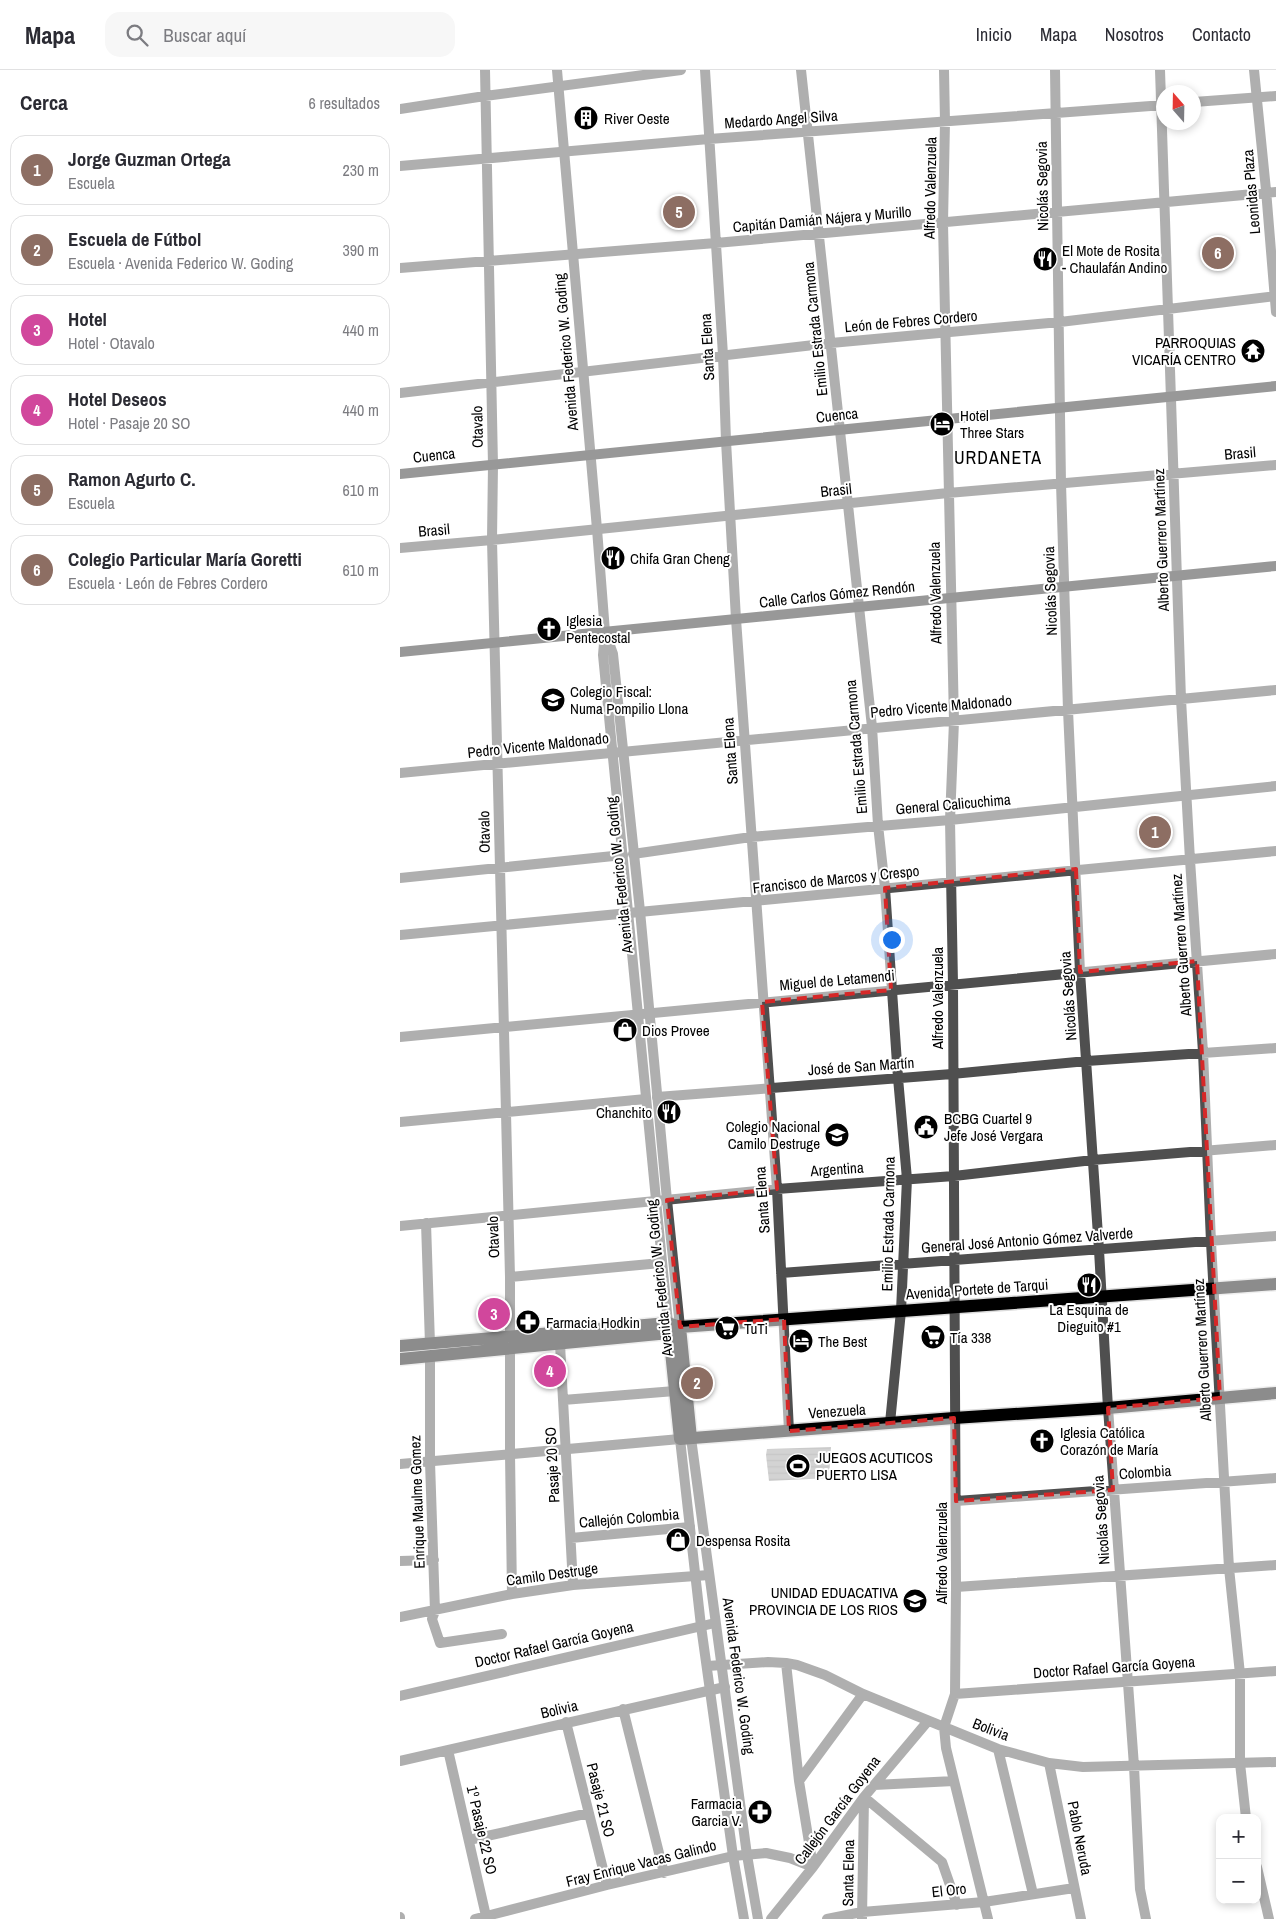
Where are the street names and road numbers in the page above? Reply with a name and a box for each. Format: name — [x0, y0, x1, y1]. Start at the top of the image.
street label: Medardo Angel Silva — [724, 105, 839, 133]
street label: Alfredo Valenzuela — [919, 136, 941, 240]
street label: Nicolás Segovia — [1031, 141, 1053, 231]
street label: Leonidas Plaza — [1237, 149, 1265, 235]
street label: Capitán Damián Nájera y Murillo — [732, 201, 912, 237]
street label: Emilio Estrada Carmona — [798, 261, 832, 397]
street label: Avenida Federico W. Goding — [549, 272, 583, 433]
street label: León de Febres Cordero — [844, 305, 979, 337]
street label: Santa Elena — [695, 313, 719, 381]
street label: Cuenca — [815, 402, 859, 428]
street label: Otavalo — [466, 405, 488, 448]
street label: Brasil — [1223, 441, 1257, 465]
street label: Cuenca — [412, 442, 456, 468]
street label: Alberto Guerrero Martínez — [1148, 468, 1174, 613]
street label: Brasil — [819, 478, 853, 502]
street label: Brasil — [417, 518, 451, 542]
street label: Alfredo Valenzuela — [924, 541, 946, 645]
street label: Nicolás Segovia — [1038, 546, 1062, 636]
street label: Calle Carlos Gómez Rendón — [758, 575, 916, 613]
street label: Emilio Estrada Carmona — [840, 679, 872, 815]
street label: Pedro Vicente Maldonado — [869, 689, 1013, 723]
street label: Santa Elena — [717, 717, 743, 785]
street label: Pedro Vicente Maldonado — [466, 727, 610, 763]
street label: General Calicuchima — [895, 788, 1012, 819]
street label: Avenida Federico W. Goding — [600, 795, 638, 956]
street label: Otavalo — [473, 810, 495, 853]
street label: Francisco de Marcos y Crespo — [752, 860, 921, 898]
street label: Alberto Guerrero Martínez — [1166, 873, 1197, 1018]
street label: Alfredo Valenzuela — [927, 947, 948, 1050]
street label: Nicolás Segovia — [1054, 950, 1082, 1041]
street label: Miguel de Letamendi — [779, 965, 895, 995]
street label: José de San Martín — [807, 1052, 915, 1080]
street label: Emilio Estrada Carmona — [876, 1156, 900, 1292]
street label: Argentina — [809, 1157, 864, 1181]
street label: Santa Elena — [749, 1166, 775, 1234]
street label: Avenida Federico W. Goding — [640, 1198, 678, 1359]
street label: Otavalo — [482, 1215, 504, 1259]
street label: General José Antonio Gómez Valverde — [920, 1222, 1134, 1258]
street label: Avenida Portete de Tarqui — [904, 1274, 1049, 1305]
street label: Alberto Guerrero Martínez — [1188, 1278, 1216, 1423]
street label: Venezuela — [808, 1399, 867, 1423]
street label: Pasaje 20 SO — [540, 1427, 564, 1503]
street label: Enrique Maulme Gomez — [404, 1435, 430, 1569]
street label: Colombia — [1118, 1460, 1172, 1484]
street label: Nicolás Segovia — [1087, 1474, 1115, 1565]
street label: Alfredo Valenzuela — [931, 1502, 952, 1605]
street label: Callejón Colombia — [578, 1503, 680, 1533]
street label: Camilo Destruge — [505, 1557, 599, 1591]
street label: Avenida Federico W. Goding — [717, 1595, 760, 1756]
street label: Doctor Rafael García Goyena — [473, 1616, 635, 1672]
street label: Doctor Rafael García Goyena — [1032, 1651, 1196, 1683]
street label: Bolivia — [538, 1695, 580, 1723]
street label: Bolivia — [970, 1712, 1012, 1746]
street label: Callejón García Goyena — [789, 1751, 885, 1869]
street label: Pasaje 21 SO — [582, 1761, 620, 1839]
street label: 1º Pasaje 22 SO — [462, 1783, 502, 1877]
street label: Pablo Neruda — [1063, 1799, 1098, 1877]
street label: Fray Enrique Vacas Galindo — [564, 1834, 719, 1892]
street label: Santa Elena — [837, 1839, 859, 1907]
street label: El Oro — [931, 1878, 968, 1902]

